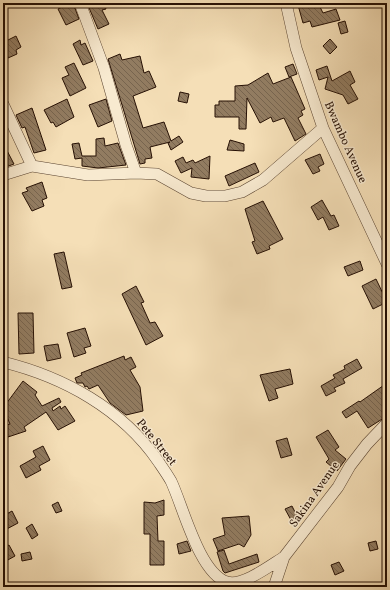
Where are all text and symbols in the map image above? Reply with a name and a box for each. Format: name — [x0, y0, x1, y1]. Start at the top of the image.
street label: Bwambo Avenue — [320, 99, 370, 186]
street label: Pete Street — [132, 416, 180, 469]
street label: Sakina Avenue — [286, 458, 344, 531]

